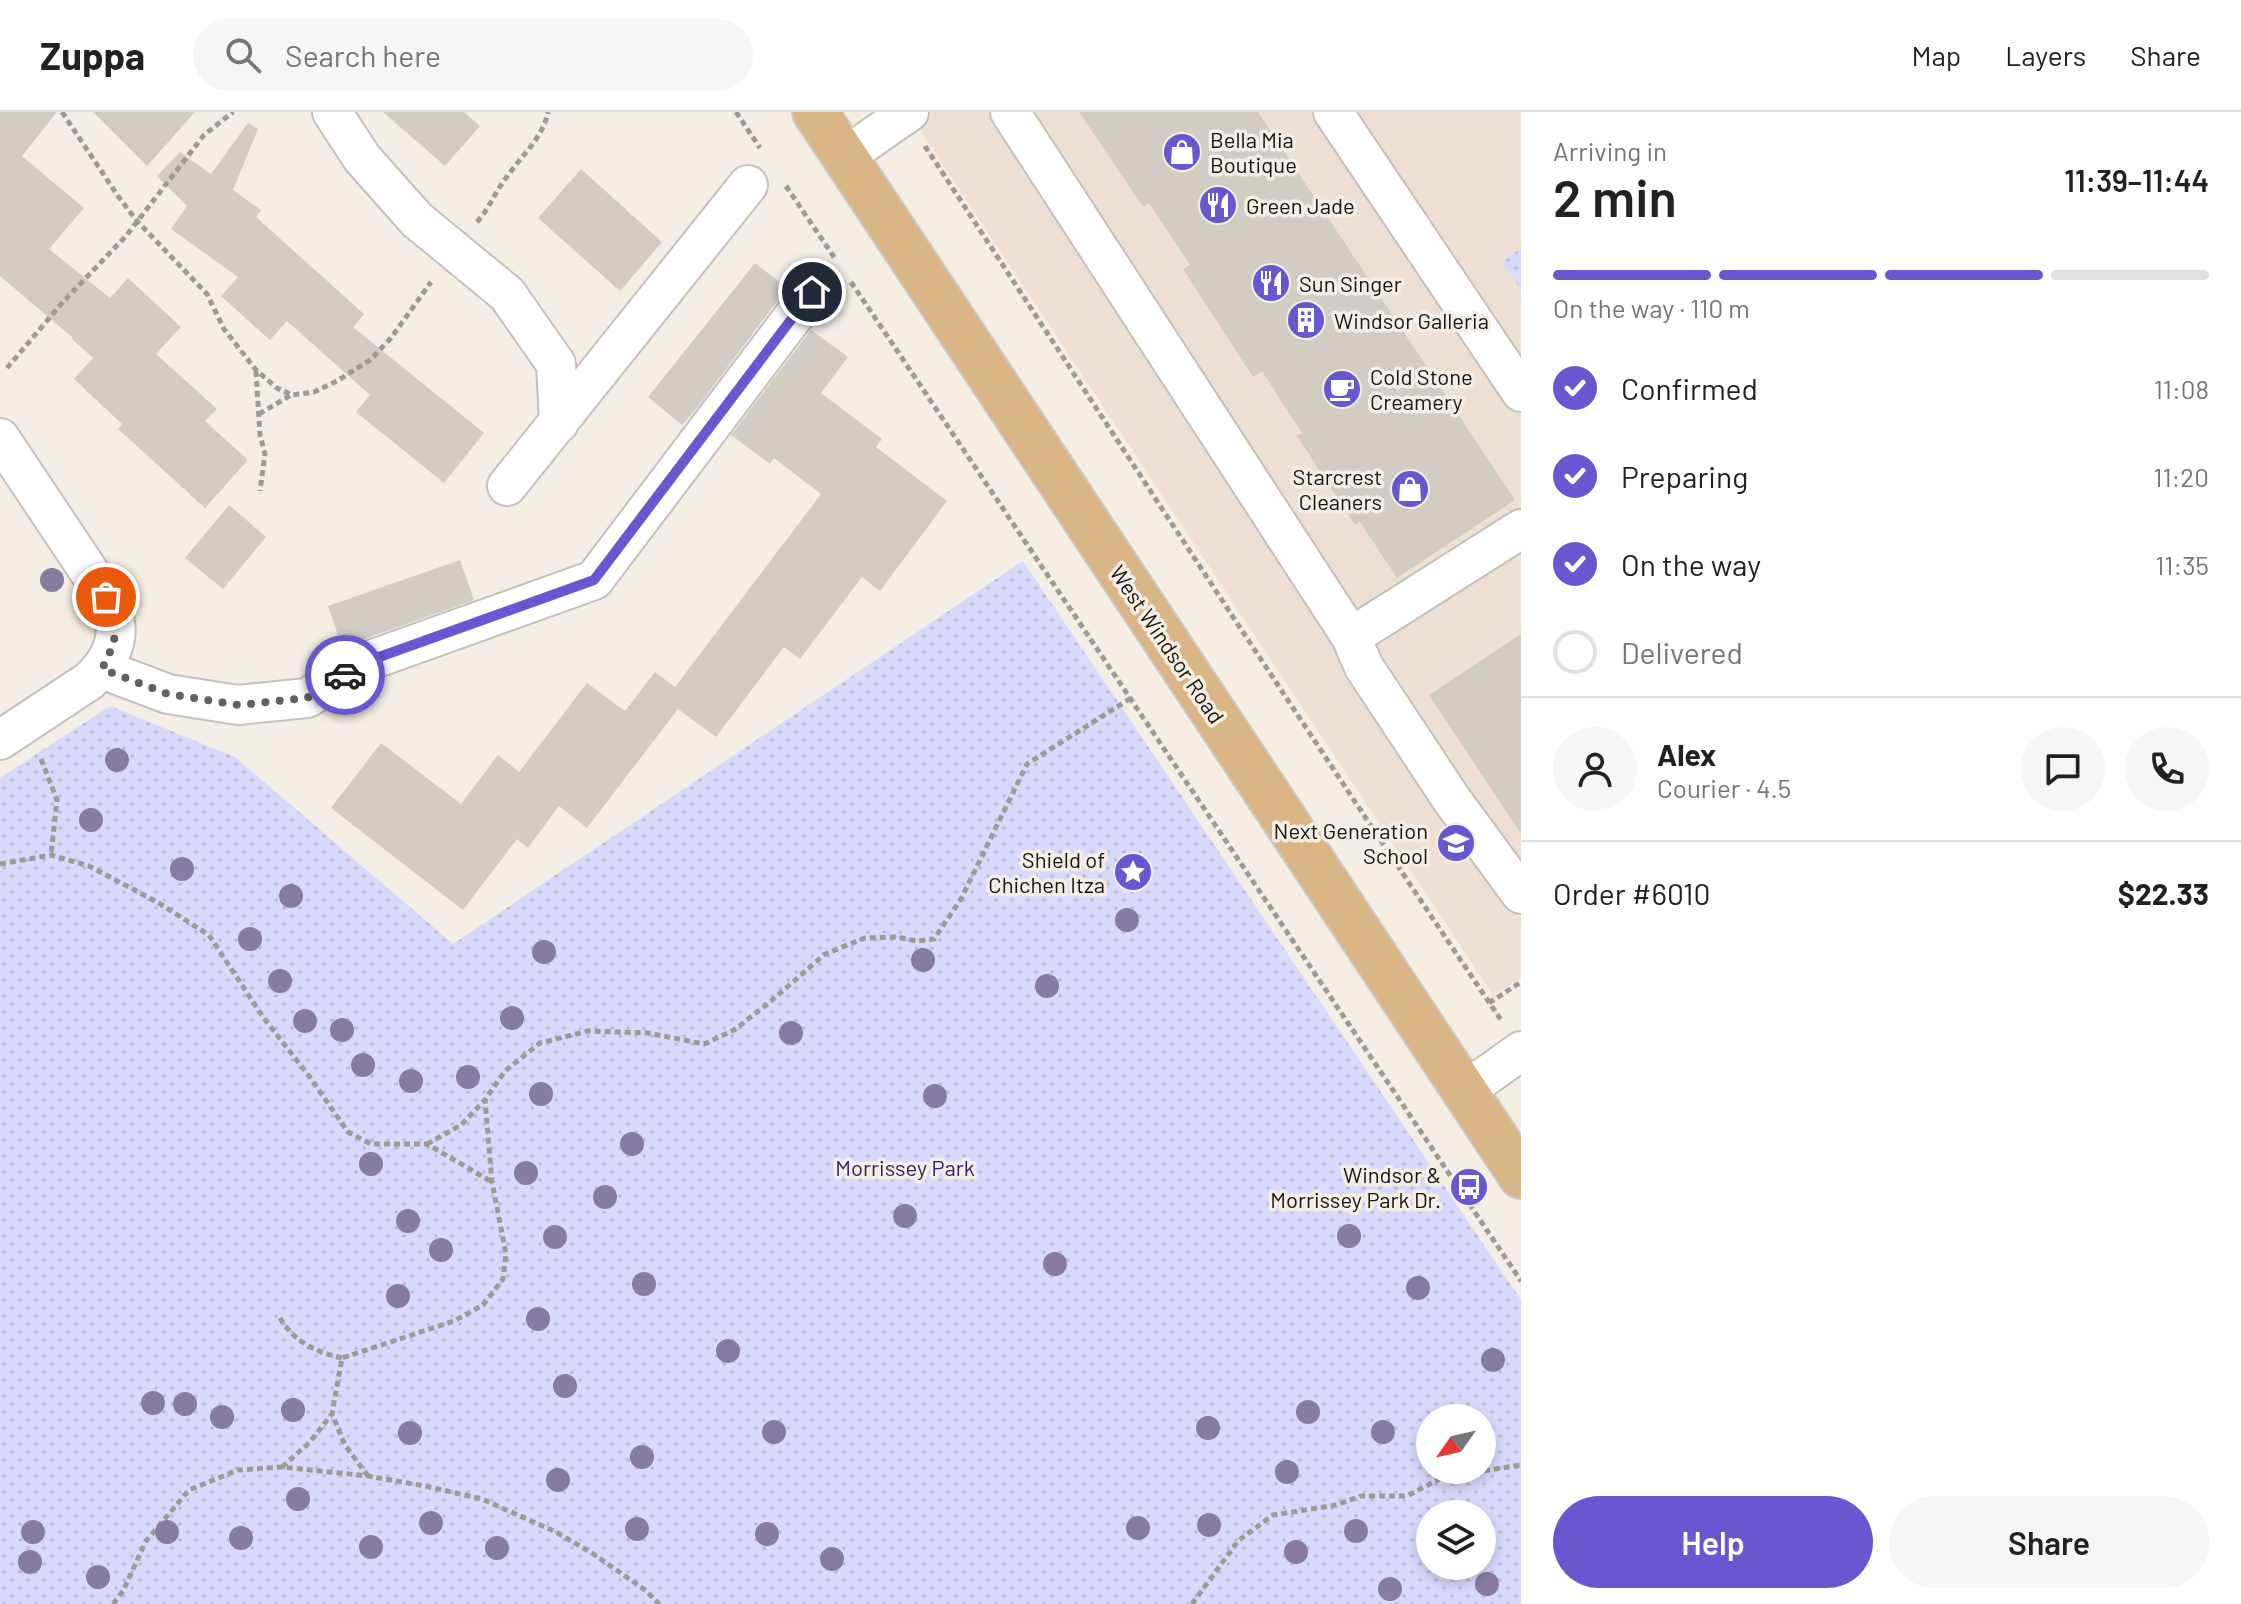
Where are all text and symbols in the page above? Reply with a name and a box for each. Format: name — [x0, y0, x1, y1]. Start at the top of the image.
search box — [193, 19, 753, 91]
text: Zuppa — [40, 32, 145, 78]
icon: search — [221, 33, 265, 77]
text: Search here — [285, 37, 441, 73]
text: Map — [1911, 38, 1961, 72]
text: Layers — [2005, 38, 2086, 72]
text: Share — [2130, 38, 2201, 72]
place label: Bella Mia Boutique — [1210, 126, 1297, 177]
shop icon: Bella Mia Boutique — [1161, 131, 1203, 173]
text: Arriving in — [1553, 135, 1667, 166]
text: 11:39–11:44 — [2064, 162, 2209, 198]
text: 2 min — [1553, 165, 1677, 227]
restaurant icon: Green Jade — [1197, 184, 1239, 226]
place label: Green Jade — [1246, 192, 1355, 218]
pin — [778, 258, 846, 326]
restaurant icon: Sun Singer — [1250, 262, 1292, 304]
icon: home — [790, 270, 834, 314]
place label: Sun Singer — [1299, 270, 1402, 296]
text: On the way · 110 m — [1553, 292, 1750, 323]
building icon: Windsor Galleria — [1285, 299, 1327, 341]
place label: Windsor Galleria — [1334, 307, 1489, 333]
place label: Cold Stone Creamery — [1370, 363, 1473, 414]
icon: check — [1553, 366, 1597, 410]
cafe icon: Cold Stone Creamery — [1321, 368, 1363, 410]
text: Confirmed — [1621, 370, 1758, 406]
text: 11:08 — [2154, 373, 2209, 404]
icon: check — [1553, 454, 1597, 498]
text: Preparing — [1621, 458, 1748, 494]
text: 11:20 — [2153, 461, 2209, 492]
place label: Starcrest Cleaners — [1293, 463, 1382, 514]
shop icon: Starcrest Cleaners — [1389, 468, 1431, 510]
icon: check — [1553, 542, 1597, 586]
text: On the way — [1621, 546, 1761, 582]
text: 11:35 — [2155, 549, 2209, 580]
street label: West Windsor Road — [1105, 560, 1231, 728]
pin — [72, 563, 140, 631]
icon: bag — [84, 575, 128, 619]
text: Delivered — [1621, 634, 1743, 670]
courier — [305, 635, 385, 715]
icon: car — [323, 653, 367, 697]
button: person — [1553, 727, 1637, 811]
button: chat — [2021, 727, 2105, 811]
button: phone — [2125, 727, 2209, 811]
text: Alex — [1657, 736, 1716, 772]
text: Courier · 4.5 — [1657, 772, 1791, 803]
place label: Next Generation School — [1274, 817, 1428, 868]
school or university icon: Next Generation School — [1435, 822, 1477, 864]
place label: Shield of Chichen Itza — [988, 846, 1105, 897]
place icon: Shield of Chichen Itza — [1112, 851, 1154, 893]
text: Order #6010 — [1553, 875, 1711, 911]
text: $22.33 — [2118, 875, 2209, 911]
park label: Morrissey Park — [835, 1154, 975, 1180]
place label: Windsor & Morrissey Park Dr. — [1270, 1161, 1441, 1212]
bus stop icon: Windsor & Morrissey Park Dr. — [1448, 1166, 1490, 1208]
north arrow — [1416, 1404, 1496, 1484]
map controls — [1416, 1404, 1496, 1580]
button: Help — [1553, 1496, 1873, 1588]
button: Share — [1889, 1496, 2209, 1588]
button: layers — [1416, 1500, 1496, 1580]

